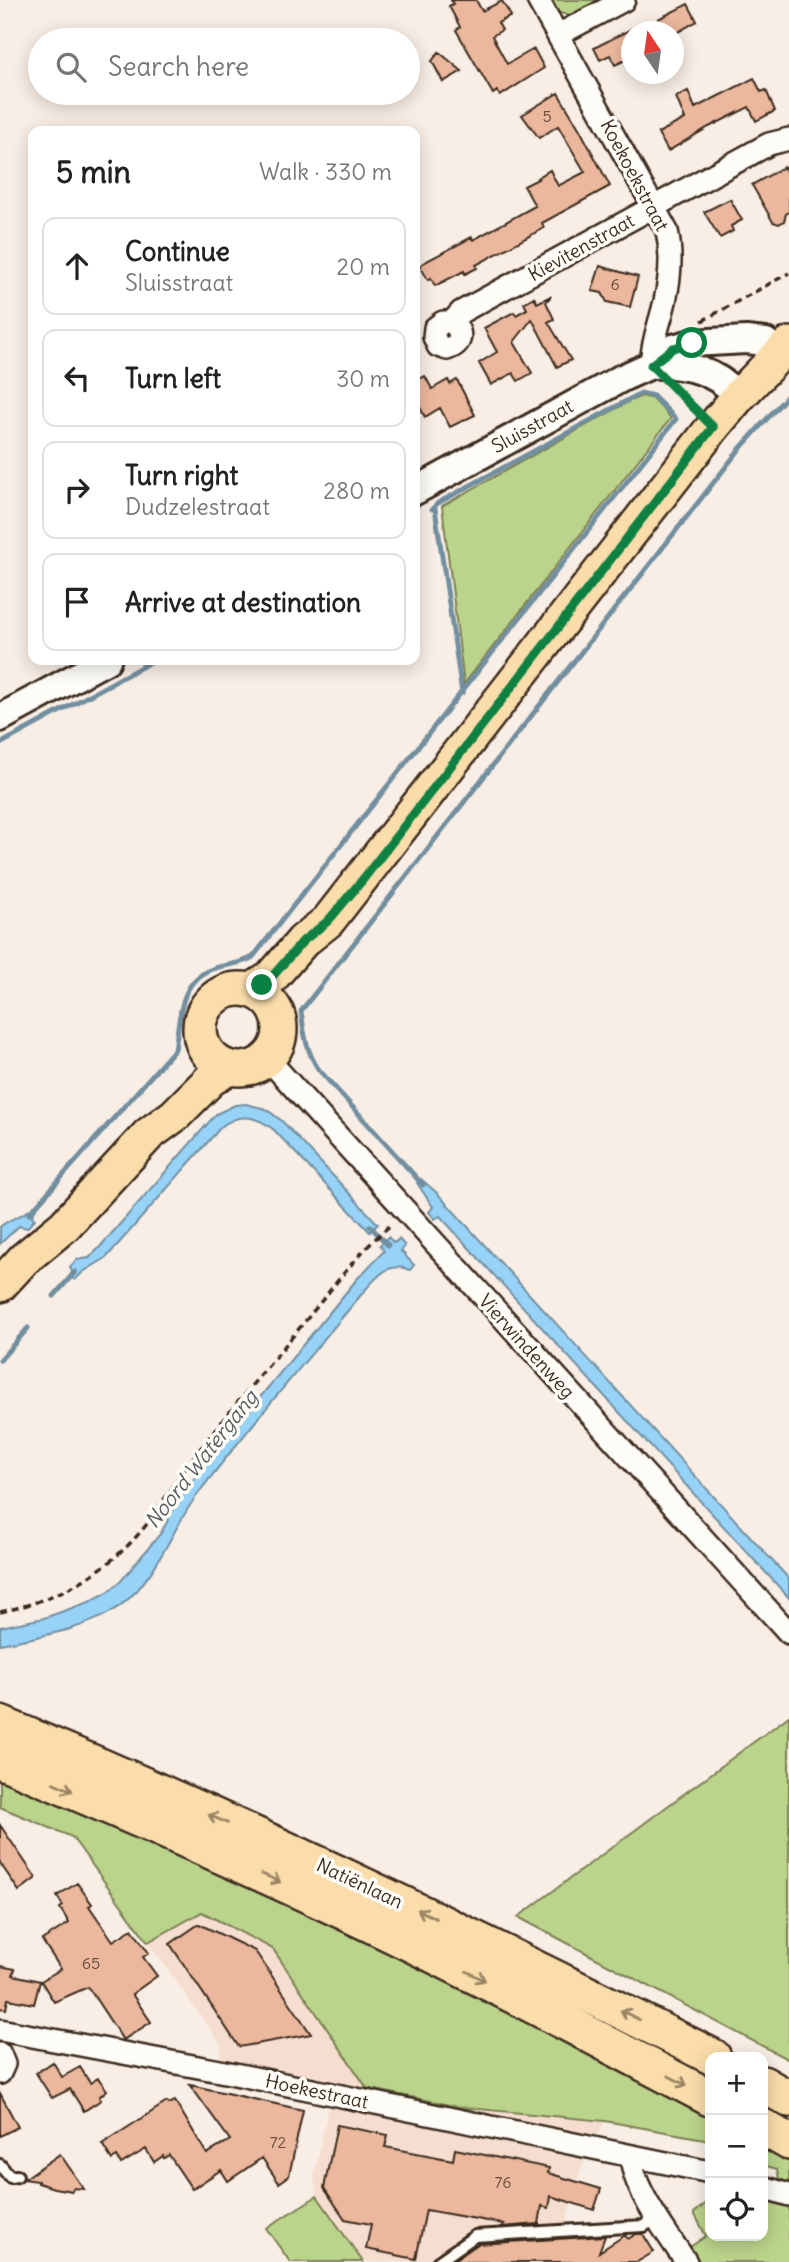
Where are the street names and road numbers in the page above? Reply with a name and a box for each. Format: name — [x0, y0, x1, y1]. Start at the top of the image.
street label: Koekoekstraat — [595, 115, 675, 235]
street label: Kievitenstraat — [524, 208, 638, 286]
street label: Sluisstraat — [487, 394, 577, 458]
street label: Vierwindenweg — [474, 1289, 580, 1403]
street label: Natiënlaan — [313, 1853, 407, 1913]
street label: Hoekestraat — [263, 2068, 371, 2114]

